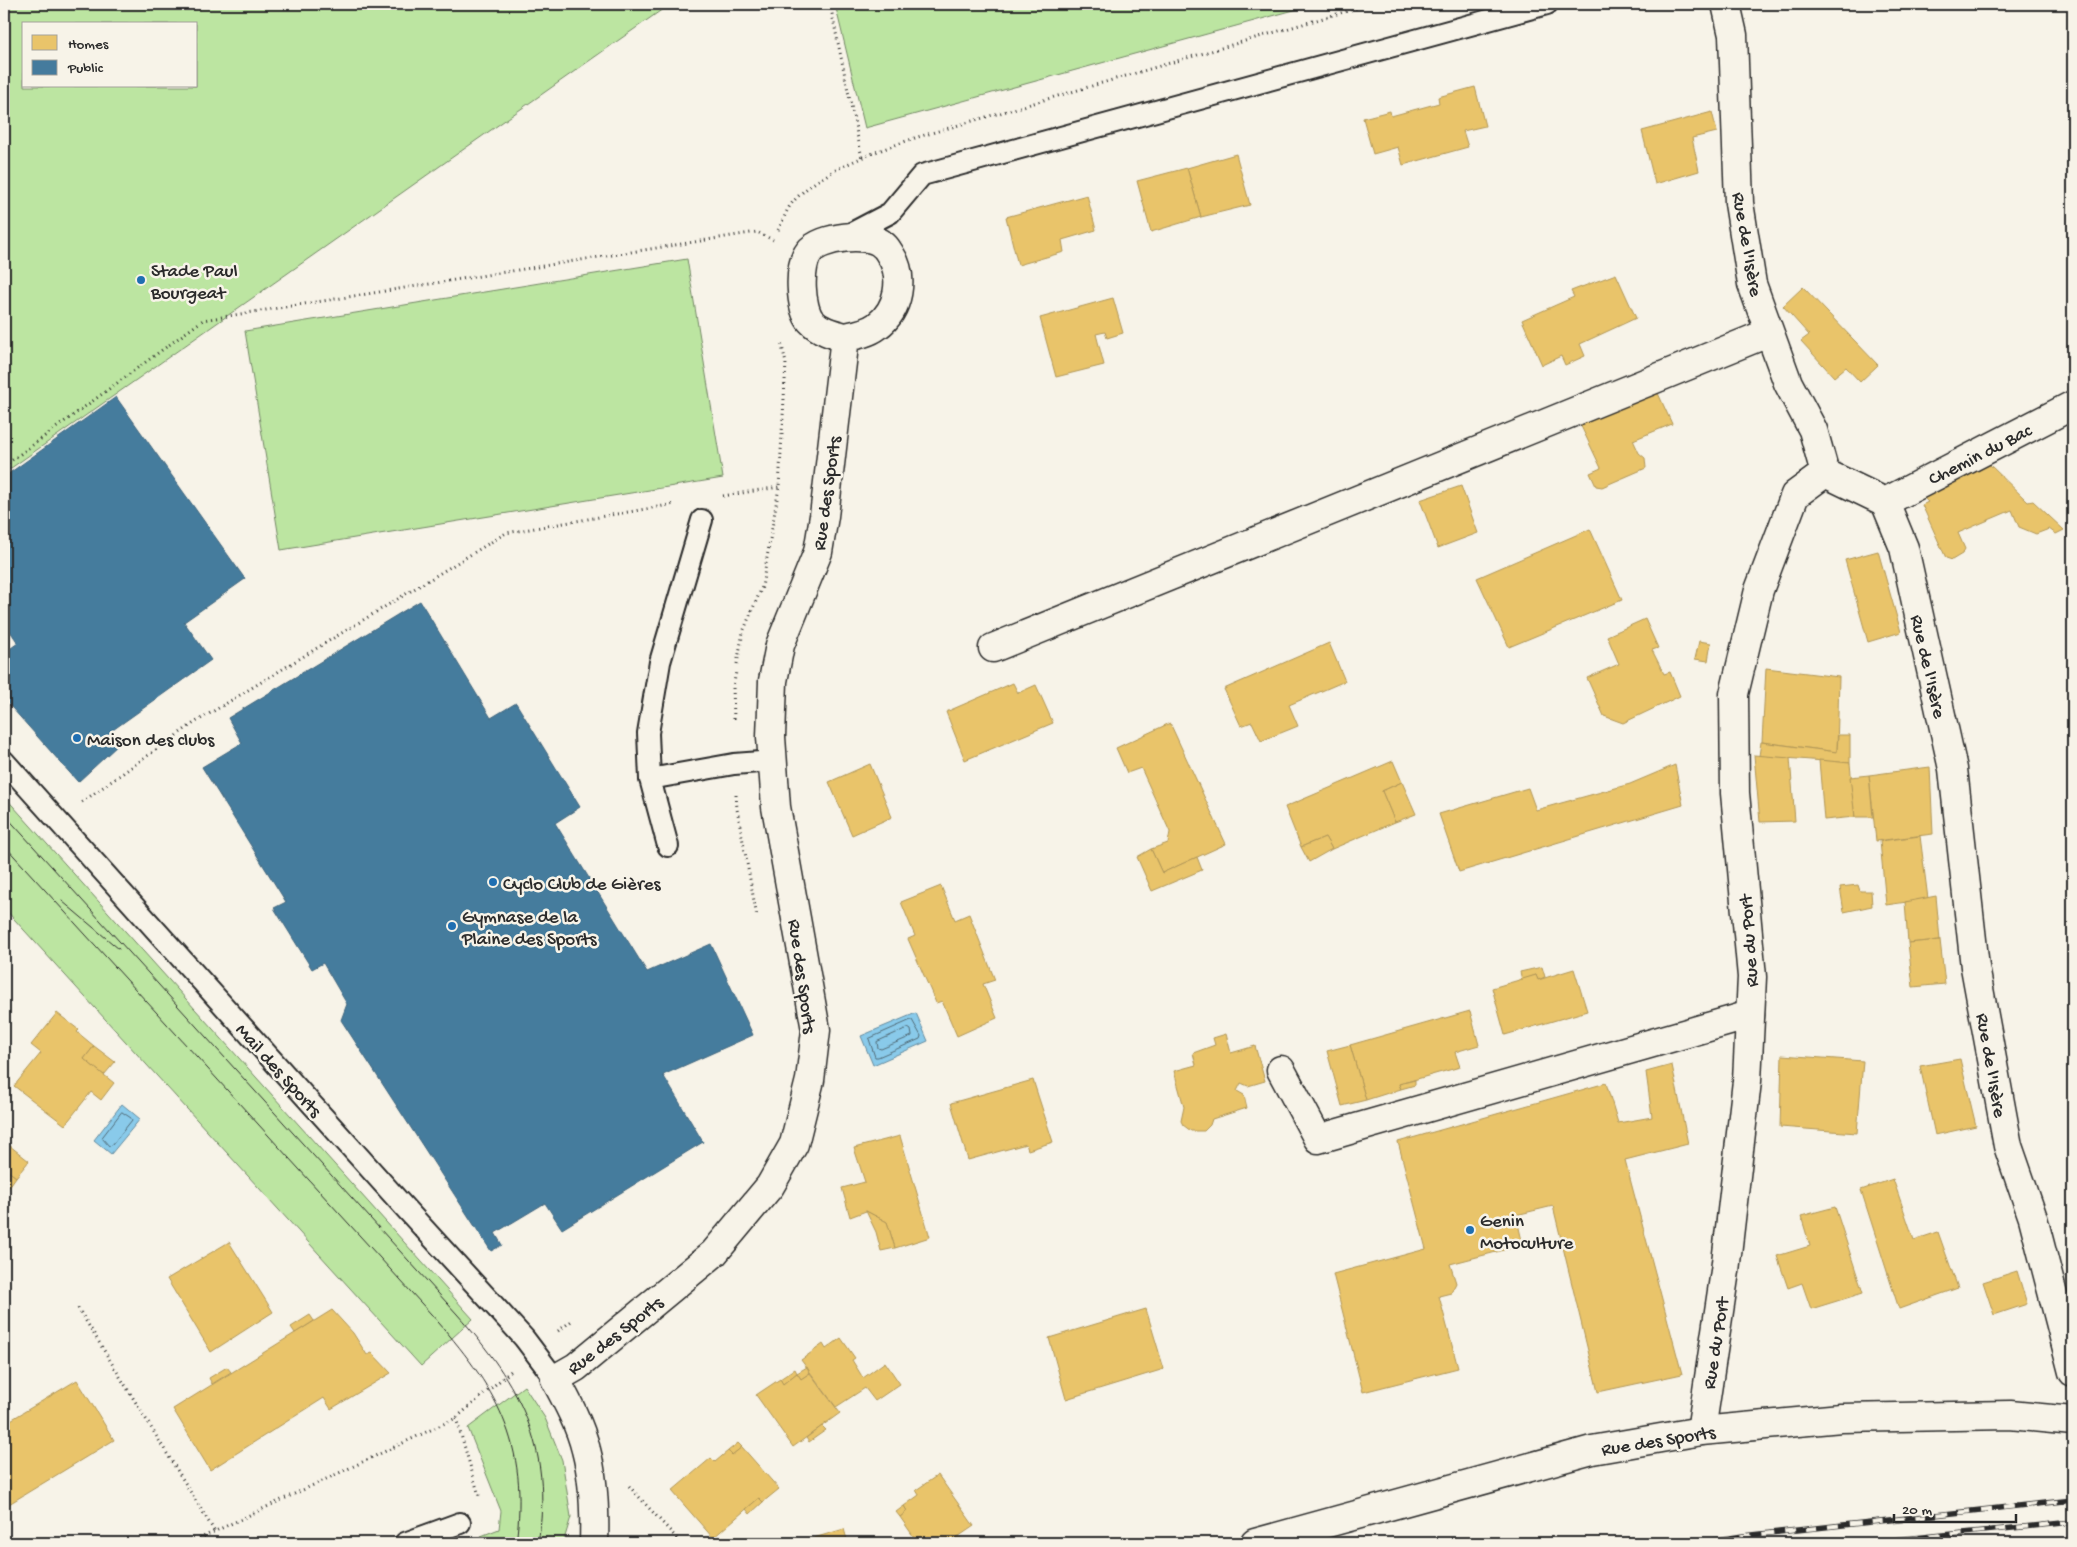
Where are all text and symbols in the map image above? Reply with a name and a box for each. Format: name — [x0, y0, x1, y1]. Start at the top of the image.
legend — [22, 22, 198, 88]
text: Homes — [68, 36, 109, 54]
text: Public — [67, 60, 104, 78]
street label: Rue de l'Isère — [1725, 191, 1766, 299]
place label: Stade Paul Bourgeat — [150, 261, 238, 306]
marker: Stade Paul Bourgeat — [135, 274, 147, 286]
street label: Chemin du Bac — [1925, 420, 2037, 492]
street label: Rue des Sports — [809, 434, 848, 552]
street label: Rue de l'Isère — [1904, 613, 1950, 721]
place label: Maison des clubs — [87, 730, 215, 753]
marker: Maison des clubs — [71, 732, 83, 744]
place label: Cyclo Club de Gières — [503, 874, 661, 897]
marker: Cyclo Club de Gières — [487, 876, 499, 888]
street label: Rue du Port — [1736, 892, 1765, 988]
place label: Gymnase de la Plaine des Sports — [461, 907, 598, 952]
street label: Rue des Sports — [781, 918, 820, 1036]
marker: Gymnase de la Plaine des Sports — [446, 920, 458, 932]
street label: Rue de l'Isère — [1969, 1012, 2010, 1120]
street label: Mail des Sports — [229, 1020, 326, 1124]
place label: Genin Motoculture — [1480, 1211, 1574, 1256]
marker: Genin Motoculture — [1464, 1224, 1476, 1236]
street label: Rue des Sports — [564, 1292, 669, 1381]
street label: Rue du Port — [1699, 1294, 1736, 1391]
street label: Rue des Sports — [1600, 1422, 1718, 1463]
scale bar — [1894, 1492, 2017, 1524]
text: 20 m — [1902, 1502, 1932, 1520]

